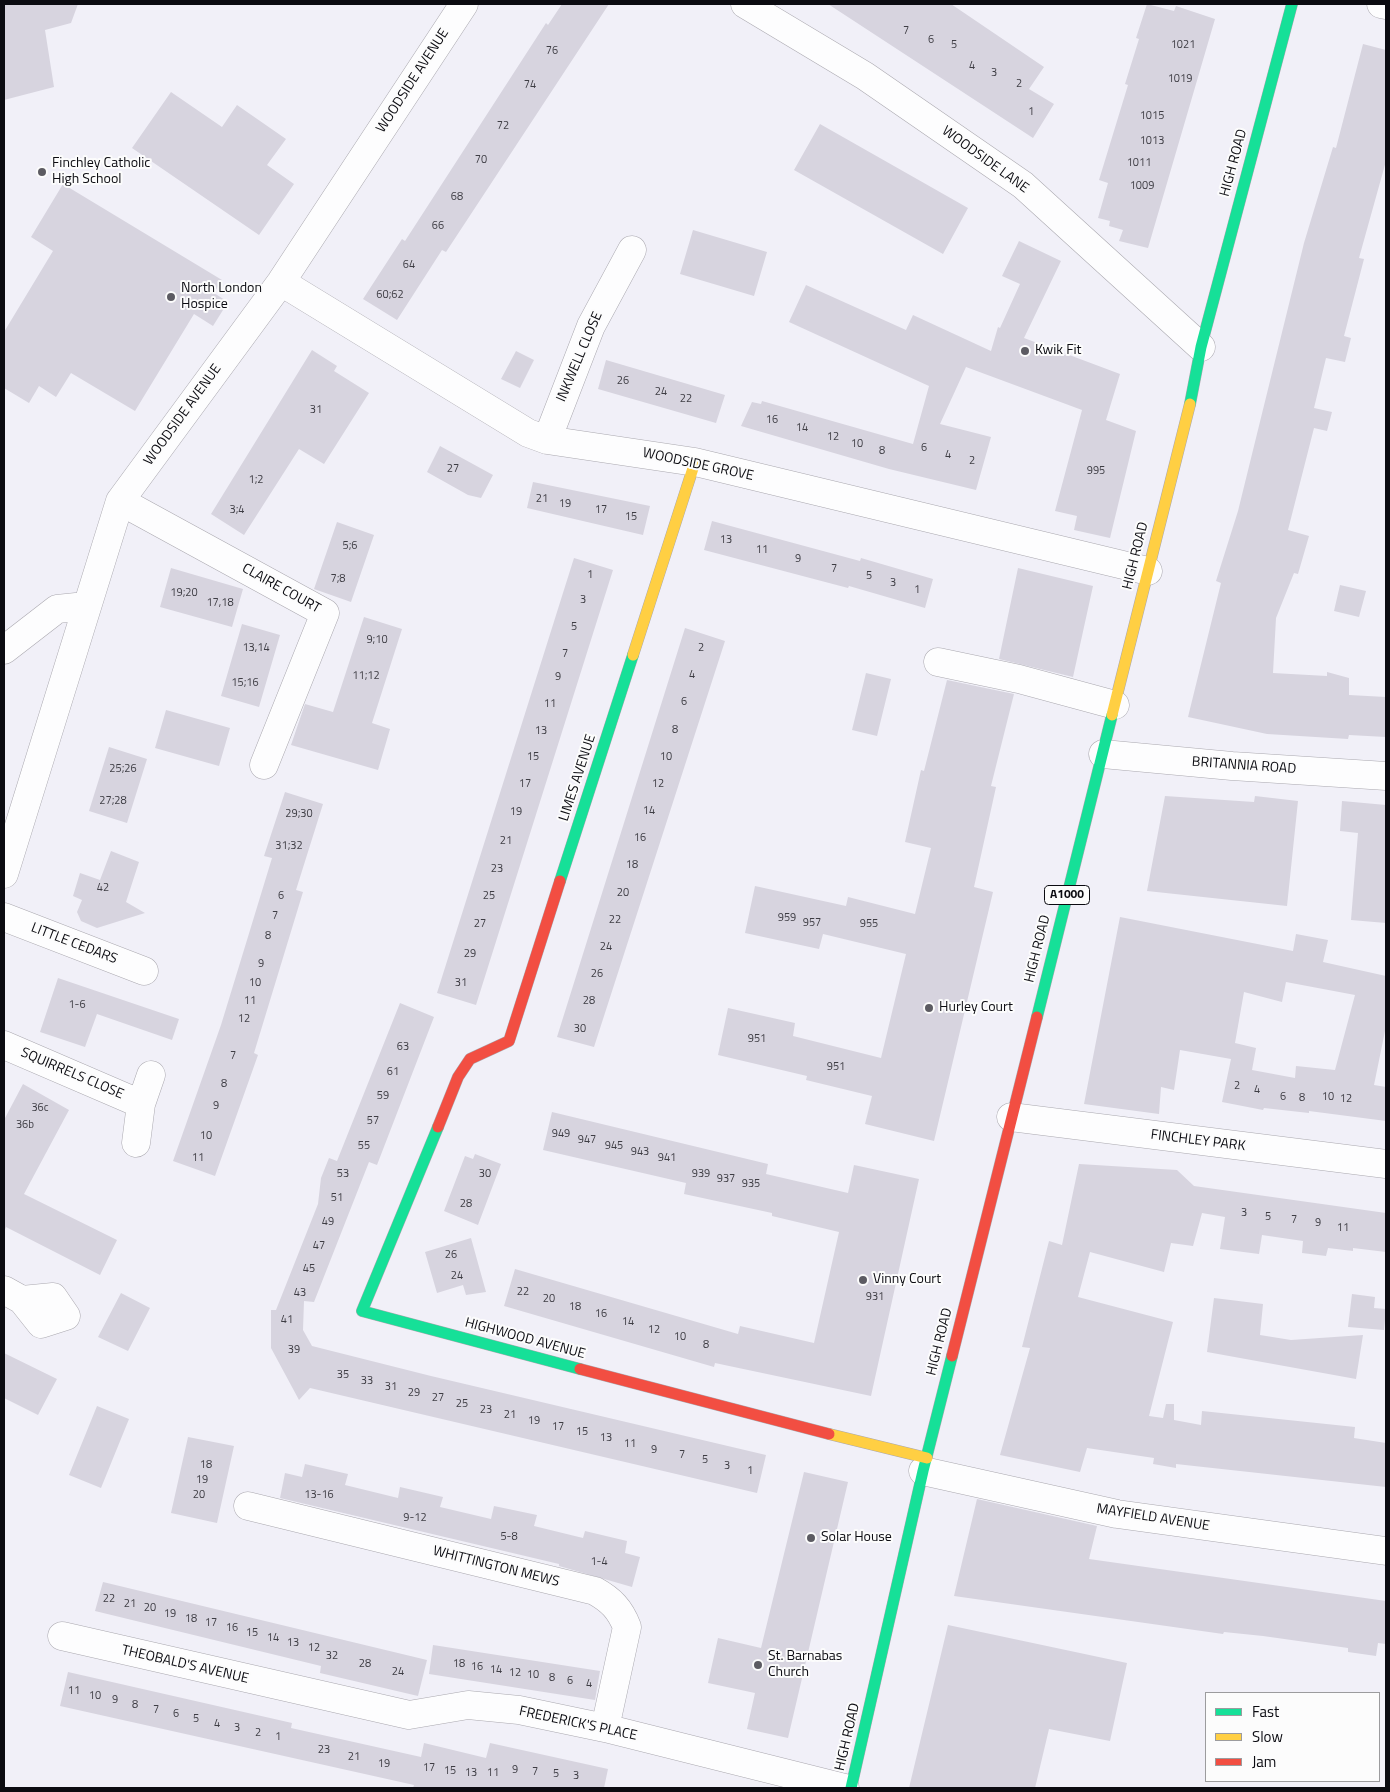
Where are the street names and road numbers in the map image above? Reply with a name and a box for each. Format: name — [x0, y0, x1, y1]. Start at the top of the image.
street label: WOODSIDE AVENUE — [373, 26, 453, 136]
street label: WOODSIDE LANE — [938, 123, 1032, 197]
street label: HIGH ROAD — [1217, 127, 1251, 199]
street label: INKWELL CLOSE — [553, 309, 607, 405]
street label: WOODSIDE AVENUE — [141, 361, 225, 469]
street label: WOODSIDE GROVE — [641, 445, 755, 485]
street label: HIGH ROAD — [1119, 520, 1153, 592]
street label: CLAIRE COURT — [239, 561, 323, 617]
street label: LIMES AVENUE — [556, 732, 600, 824]
street label: BRITANNIA ROAD — [1191, 754, 1297, 778]
road number: A1000 — [1044, 886, 1090, 904]
street label: HIGH ROAD — [1021, 913, 1055, 985]
street label: LITTLE CEDARS — [28, 920, 120, 968]
street label: SQUIRRELS CLOSE — [18, 1045, 126, 1103]
street label: FINCHLEY PARK — [1150, 1127, 1246, 1155]
street label: HIGH ROAD — [923, 1306, 957, 1378]
street label: HIGHWOOD AVENUE — [463, 1315, 587, 1363]
street label: MAYFIELD AVENUE — [1095, 1501, 1211, 1535]
street label: WHITTINGTON MEWS — [431, 1543, 561, 1591]
street label: THEOBALD'S AVENUE — [120, 1642, 250, 1688]
street label: HIGH ROAD — [832, 1701, 864, 1773]
street label: FREDERICK'S PLACE — [517, 1703, 639, 1745]

